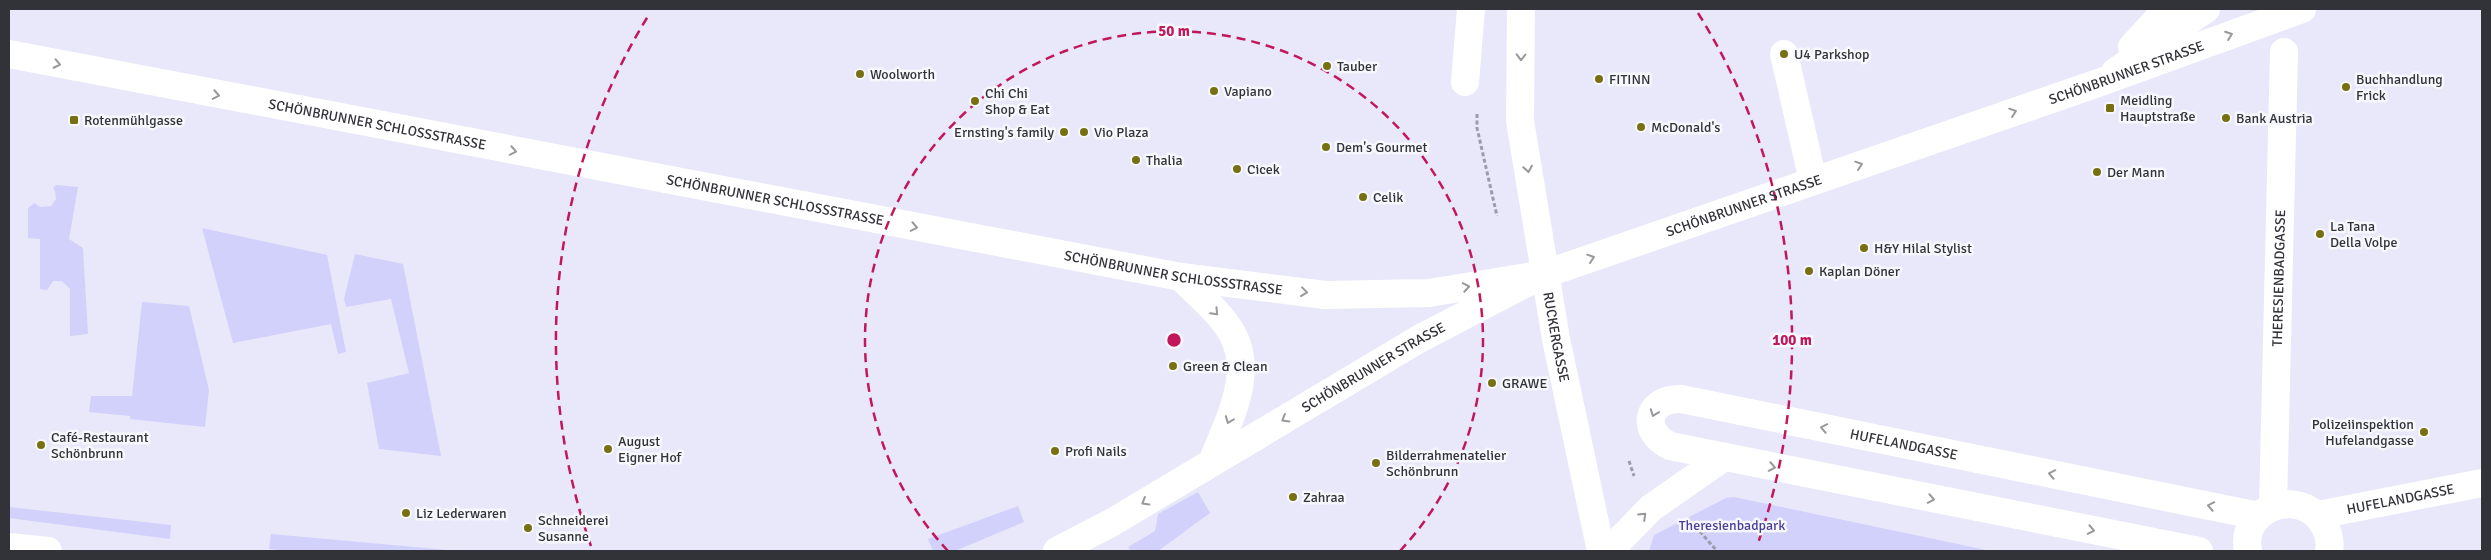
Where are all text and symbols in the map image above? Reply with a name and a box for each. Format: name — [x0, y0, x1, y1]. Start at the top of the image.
text: 50 m — [1158, 22, 1190, 40]
one-way arrow — [2225, 31, 2233, 41]
street label: SCHÖNBRUNNER STRASSE — [2046, 37, 2206, 108]
place label: U4 Parkshop — [1794, 46, 1869, 63]
marker: U4 Parkshop — [1778, 48, 1790, 60]
one-way arrow — [1516, 54, 1526, 62]
one-way arrow — [52, 58, 61, 69]
place label: Tauber — [1337, 58, 1378, 75]
marker: Tauber — [1321, 60, 1333, 72]
place label: Woolworth — [870, 66, 935, 83]
marker: Woolworth — [854, 68, 866, 80]
place label: FITINN — [1609, 71, 1650, 88]
place label: Buchhandlung Frick — [2356, 71, 2443, 104]
marker: FITINN — [1593, 73, 1605, 85]
marker: Buchhandlung Frick — [2340, 81, 2352, 93]
place label: Vapiano — [1224, 83, 1272, 100]
place label: Chi Chi Shop & Eat — [985, 85, 1050, 118]
marker: Vapiano — [1208, 85, 1220, 97]
one-way arrow — [212, 89, 221, 99]
place label: Meidling Hauptstraße — [2120, 92, 2195, 125]
street label: SCHÖNBRUNNER SCHLOSSSTRASSE — [267, 95, 488, 153]
marker: Chi Chi Shop & Eat — [969, 95, 981, 107]
marker: Meidling Hauptstraße — [2104, 102, 2116, 114]
one-way arrow — [2008, 108, 2017, 118]
place label: Bank Austria — [2236, 110, 2313, 127]
place label: Rotenmühlgasse — [84, 112, 183, 129]
marker: Bank Austria — [2220, 112, 2232, 124]
marker: Rotenmühlgasse — [68, 114, 80, 126]
place label: McDonald's — [1651, 119, 1720, 136]
marker: McDonald's — [1635, 121, 1647, 133]
place label: Ernsting's family — [954, 124, 1054, 141]
place label: Vio Plaza — [1094, 124, 1149, 141]
marker: Ernsting's family — [1058, 126, 1070, 138]
marker: Vio Plaza — [1078, 126, 1090, 138]
place label: Dem's Gourmet — [1336, 139, 1428, 156]
marker: Dem's Gourmet — [1320, 141, 1332, 153]
one-way arrow — [509, 145, 518, 155]
place label: Thalia — [1146, 152, 1183, 169]
marker: Thalia — [1130, 154, 1142, 166]
place label: Cicek — [1247, 161, 1280, 178]
one-way arrow — [1855, 161, 1863, 171]
marker: Cicek — [1231, 163, 1243, 175]
place label: Der Mann — [2107, 164, 2165, 181]
one-way arrow — [1522, 165, 1532, 174]
marker: Der Mann — [2091, 166, 2103, 178]
street label: SCHÖNBRUNNER SCHLOSSSTRASSE — [665, 171, 885, 229]
street label: SCHÖNBRUNNER STRASSE — [1664, 171, 1824, 240]
place label: Celik — [1373, 189, 1403, 206]
marker: Celik — [1357, 191, 1369, 203]
street label: THERESIENBADGASSE — [2268, 209, 2289, 347]
place label: La Tana Della Volpe — [2330, 218, 2398, 251]
one-way arrow — [909, 221, 918, 231]
marker: La Tana Della Volpe — [2314, 228, 2326, 240]
place label: H&Y Hilal Stylist — [1874, 240, 1972, 257]
marker: H&Y Hilal Stylist — [1858, 242, 1870, 254]
street label: SCHÖNBRUNNER SCHLOSSSTRASSE — [1063, 246, 1284, 298]
one-way arrow — [1586, 254, 1594, 264]
place label: Kaplan Döner — [1819, 263, 1901, 280]
marker: Kaplan Döner — [1803, 265, 1815, 277]
one-way arrow — [1461, 282, 1470, 292]
one-way arrow — [1300, 286, 1308, 297]
street label: RUCKERGASSE — [1540, 291, 1573, 384]
one-way arrow — [1209, 307, 1218, 316]
street label: SCHÖNBRUNNER STRASSE — [1298, 318, 1448, 416]
centre of rings — [1165, 331, 1183, 349]
text: 100 m — [1772, 331, 1812, 349]
place label: Green & Clean — [1183, 358, 1268, 375]
marker: Green & Clean — [1167, 360, 1179, 372]
place label: GRAWE — [1502, 375, 1548, 392]
marker: GRAWE — [1486, 377, 1498, 389]
one-way arrow — [1650, 408, 1660, 417]
one-way arrow — [1281, 412, 1290, 422]
one-way arrow — [1225, 415, 1235, 424]
place label: Polizeiinspektion Hufelandgasse — [2312, 416, 2414, 449]
one-way arrow — [1819, 423, 1828, 434]
street label: HUFELANDGASSE — [1849, 425, 1959, 463]
marker: Polizeiinspektion Hufelandgasse — [2418, 426, 2430, 438]
place label: Café-Restaurant Schönbrunn — [51, 429, 149, 462]
place label: August Eigner Hof — [618, 433, 683, 466]
marker: Café-Restaurant Schönbrunn — [35, 439, 47, 451]
marker: August Eigner Hof — [602, 443, 614, 455]
place label: Profi Nails — [1065, 443, 1127, 460]
marker: Profi Nails — [1049, 445, 1061, 457]
place label: Bilderrahmenatelier Schönbrunn — [1386, 447, 1507, 480]
marker: Bilderrahmenatelier Schönbrunn — [1370, 457, 1382, 469]
one-way arrow — [1768, 461, 1776, 472]
one-way arrow — [2047, 469, 2056, 480]
street label: HUFELANDGASSE — [2345, 480, 2456, 518]
place label: Zahraa — [1303, 489, 1345, 506]
marker: Zahraa — [1287, 491, 1299, 503]
one-way arrow — [1927, 493, 1936, 503]
one-way arrow — [1142, 496, 1151, 506]
one-way arrow — [2206, 501, 2215, 512]
place label: Liz Lederwaren — [416, 505, 507, 522]
marker: Liz Lederwaren — [400, 507, 412, 519]
place label: Schneiderei Susanne — [538, 512, 609, 545]
one-way arrow — [1637, 513, 1646, 522]
park label: Theresienbadpark — [1679, 517, 1785, 534]
marker: Schneiderei Susanne — [522, 522, 534, 534]
one-way arrow — [2086, 525, 2095, 535]

